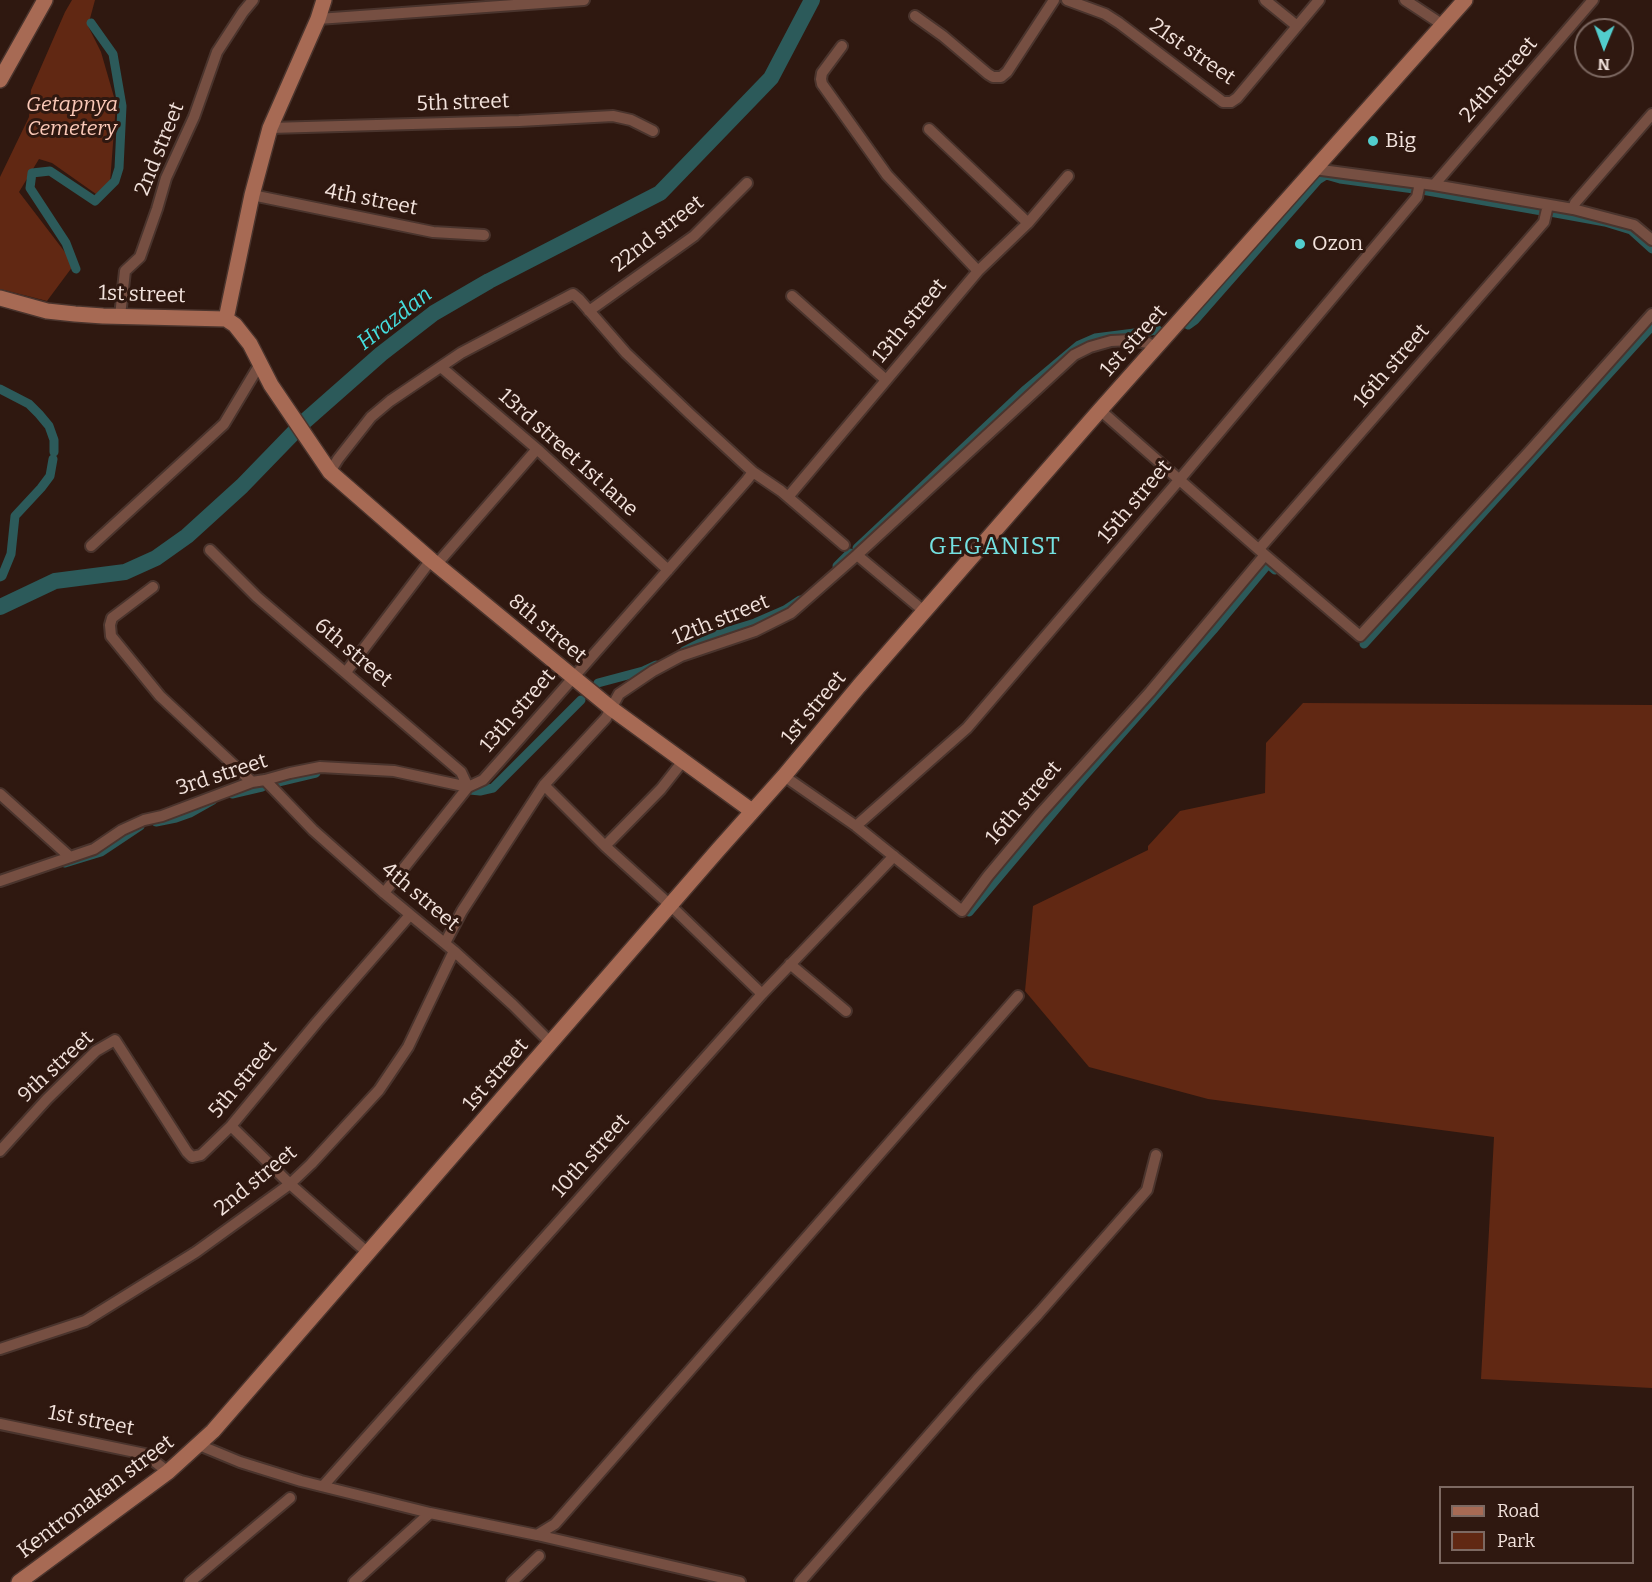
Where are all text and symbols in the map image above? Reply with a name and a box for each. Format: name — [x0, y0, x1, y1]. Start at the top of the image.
street label: 21st street — [1144, 13, 1240, 91]
north arrow — [1574, 18, 1634, 78]
street label: 24th street — [1455, 32, 1543, 128]
text: N — [1597, 55, 1610, 74]
street label: 5th street — [416, 89, 510, 117]
park label: Getapnya Cemetery — [26, 92, 118, 142]
street label: 2nd street — [130, 99, 190, 199]
place label: Big — [1385, 128, 1416, 154]
marker: Big — [1366, 134, 1380, 148]
street label: 4th street — [322, 179, 420, 221]
street label: 22nd street — [607, 190, 709, 278]
place label: Ozon — [1312, 231, 1363, 257]
marker: Ozon — [1293, 237, 1307, 251]
street label: 13th street — [868, 274, 952, 368]
street label: 1st street — [98, 281, 186, 309]
water label: Hrazdan — [352, 282, 438, 356]
street label: 1st street — [1095, 300, 1173, 382]
street label: 16th street — [1349, 319, 1435, 413]
street label: 13rd street 1st lane — [493, 384, 643, 522]
street label: 15th street — [1093, 455, 1177, 549]
district label: GEGANIST — [929, 533, 1061, 561]
street label: 8th street — [503, 589, 591, 669]
street label: 12th street — [669, 589, 773, 651]
street label: 6th street — [309, 613, 397, 693]
street label: 13th street — [475, 664, 561, 758]
street label: 1st street — [776, 666, 852, 750]
street label: 3rd street — [173, 748, 271, 802]
street label: 16th street — [981, 756, 1067, 850]
street label: 4th street — [376, 857, 464, 937]
street label: 9th street — [13, 1026, 99, 1108]
street label: 1st street — [458, 1034, 534, 1116]
street label: 5th street — [203, 1036, 283, 1124]
street label: 10th street — [547, 1109, 635, 1203]
street label: 2nd street — [210, 1140, 302, 1222]
street label: 1st street — [46, 1400, 136, 1442]
street label: Kentronakan street — [13, 1430, 179, 1564]
legend — [1439, 1486, 1634, 1564]
text: Road — [1497, 1500, 1539, 1522]
text: Park — [1497, 1530, 1535, 1552]

